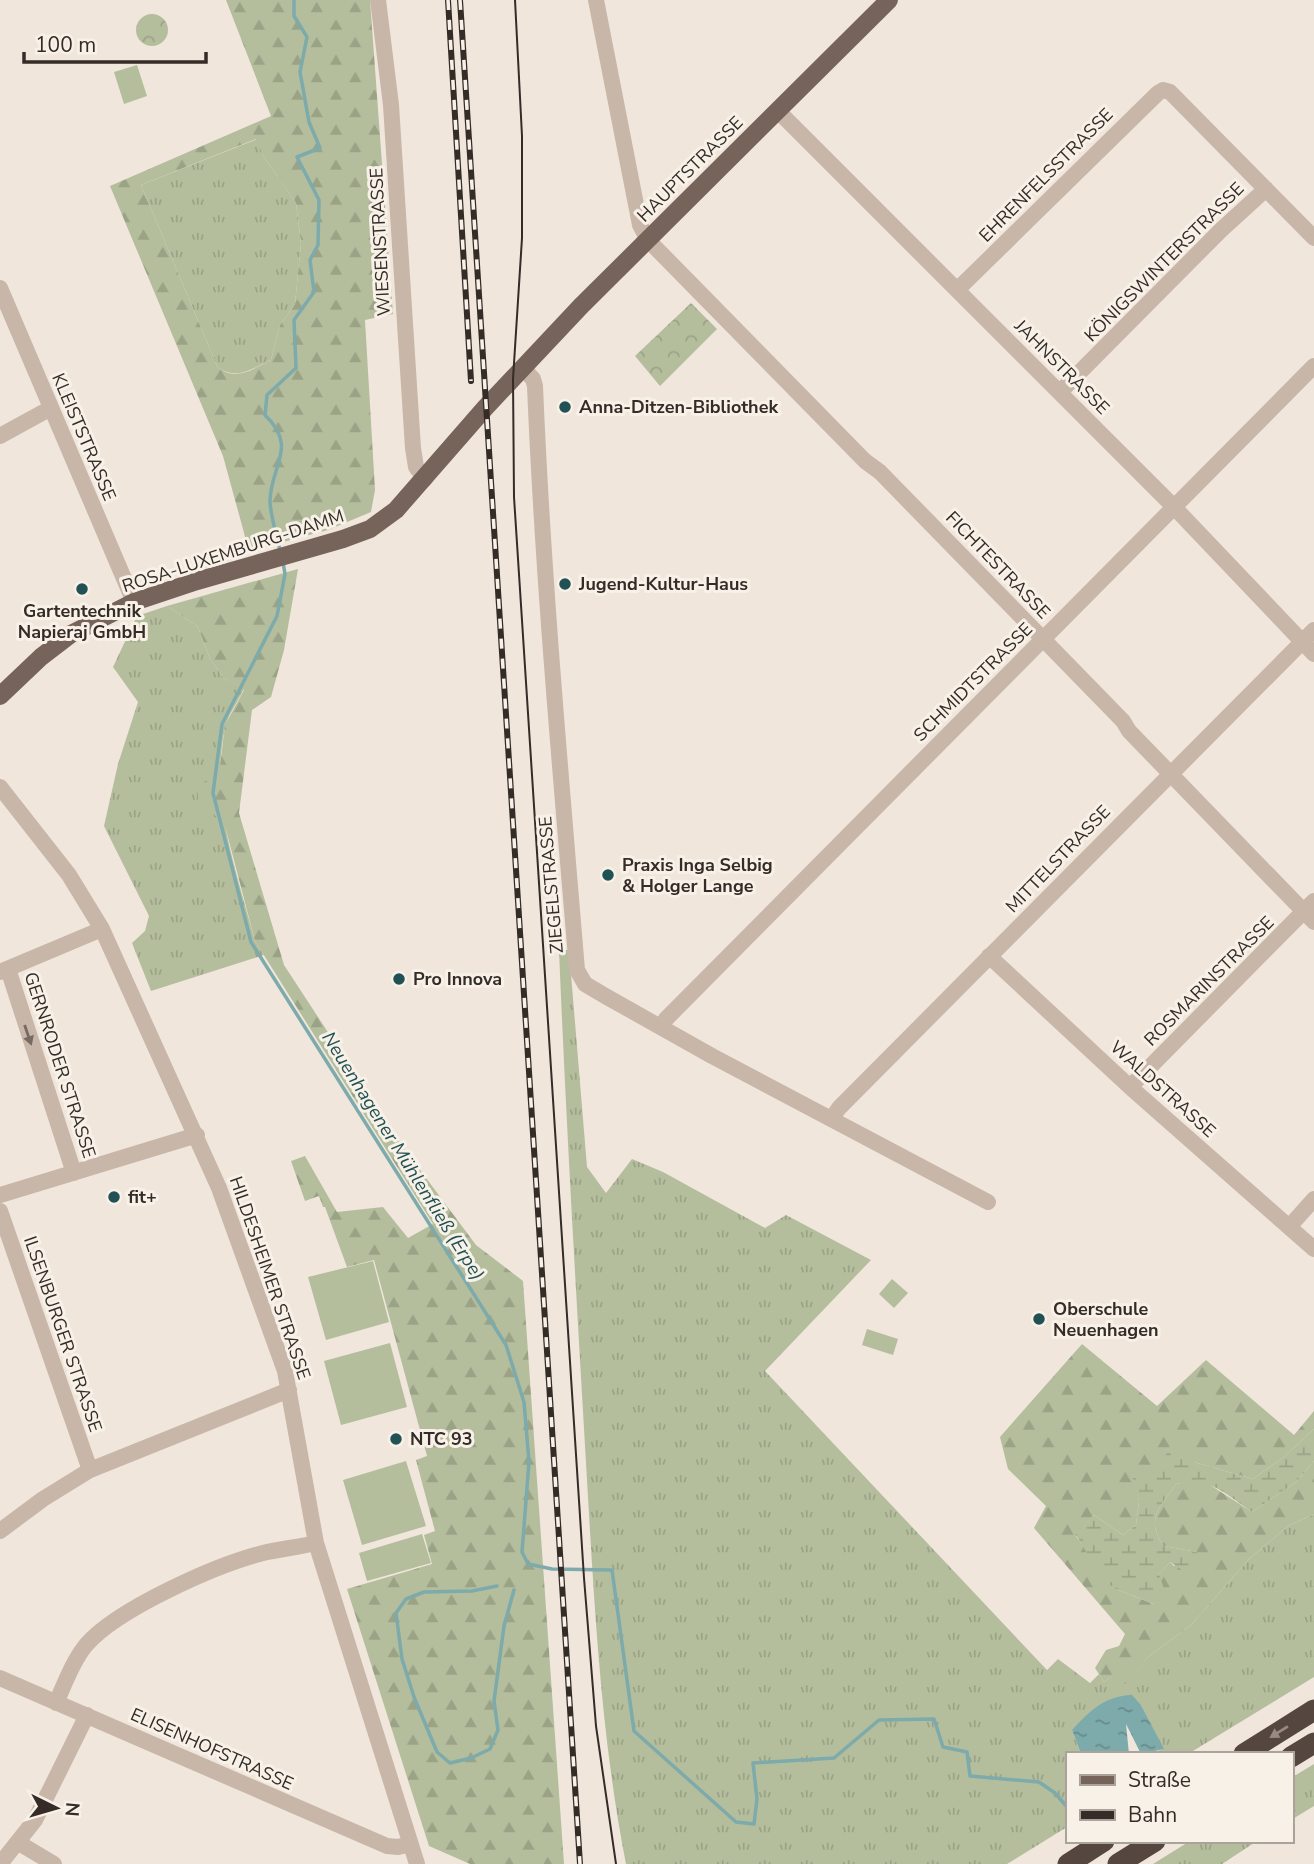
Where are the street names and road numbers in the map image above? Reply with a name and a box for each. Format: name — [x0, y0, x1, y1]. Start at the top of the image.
street label: EHRENFELSSTRASSE — [974, 103, 1118, 247]
street label: HAUPTSTRASSE — [632, 111, 748, 227]
street label: WIESENSTRASSE — [364, 167, 396, 317]
street label: KÖNIGSWINTERSTRASSE — [1079, 177, 1249, 347]
street label: JAHNSTRASSE — [1009, 314, 1115, 420]
street label: KLEISTSTRASSE — [46, 370, 122, 504]
street label: ROSA-LUXEMBURG-DAMM — [119, 504, 347, 598]
street label: FICHTESTRASSE — [941, 506, 1055, 624]
street label: SCHMIDTSTRASSE — [908, 617, 1038, 747]
street label: MITTELSTRASSE — [1000, 800, 1116, 918]
street label: ZIEGELSTRASSE — [533, 815, 569, 955]
street label: ROSMARINSTRASSE — [1139, 911, 1279, 1051]
street label: GERNRODER STRASSE — [19, 969, 101, 1161]
street label: WALDSTRASSE — [1105, 1035, 1221, 1143]
street label: HILDESHEIMER STRASSE — [224, 1173, 316, 1383]
street label: ILSENBURGER STRASSE — [18, 1233, 108, 1435]
street label: ELISENHOFSTRASSE — [127, 1702, 297, 1796]

